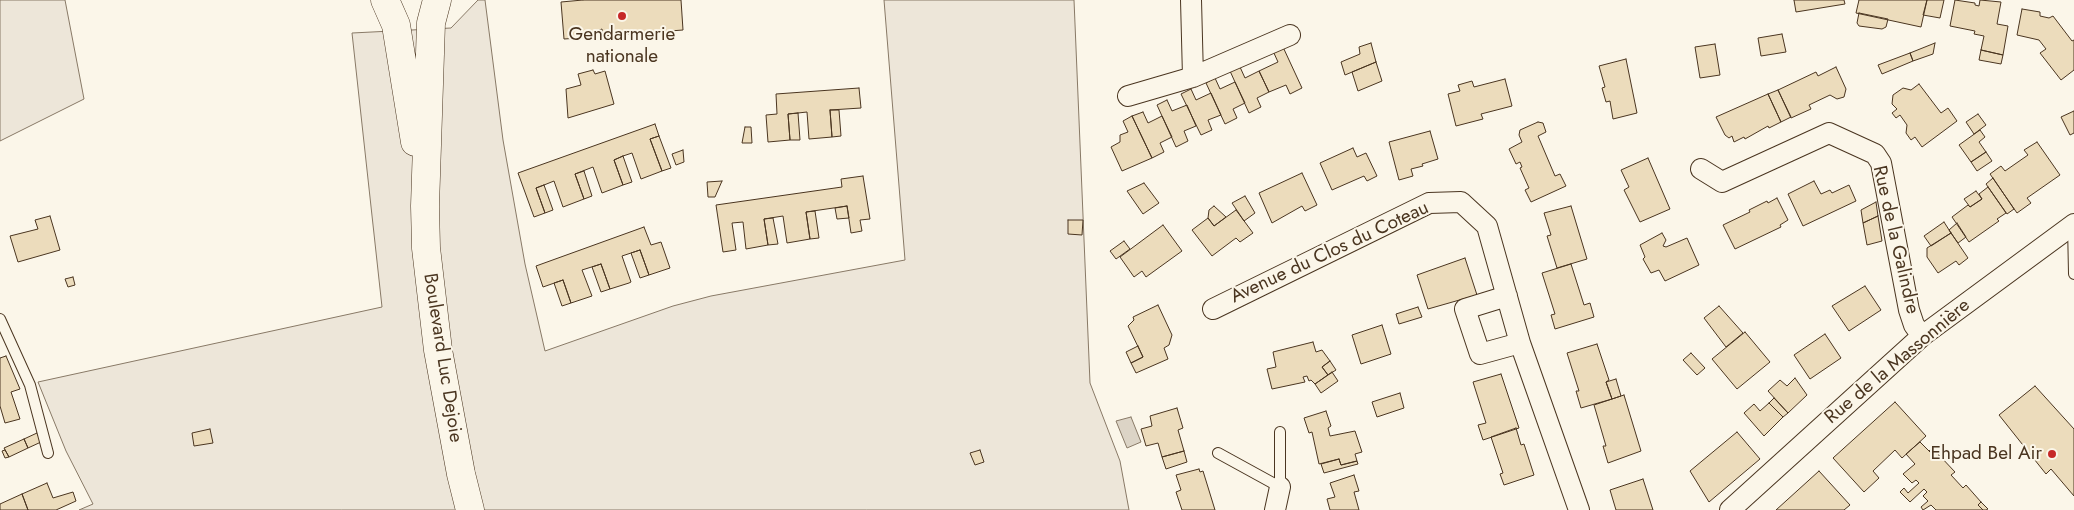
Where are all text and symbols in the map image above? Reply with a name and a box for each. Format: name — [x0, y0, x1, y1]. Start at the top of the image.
marker: Gendarmerie nationale — [616, 10, 628, 22]
place label: Gendarmerie nationale — [569, 24, 675, 68]
street label: Rue de la Galindre — [1867, 164, 1923, 316]
street label: Avenue du Clos du Coteau — [1227, 197, 1433, 309]
street label: Boulevard Luc Dejoie — [417, 272, 467, 444]
street label: Rue de la Massonnière — [1821, 295, 1975, 429]
place label: Ehpad Bel Air — [1931, 443, 2042, 465]
marker: Ehpad Bel Air — [2046, 448, 2058, 460]

